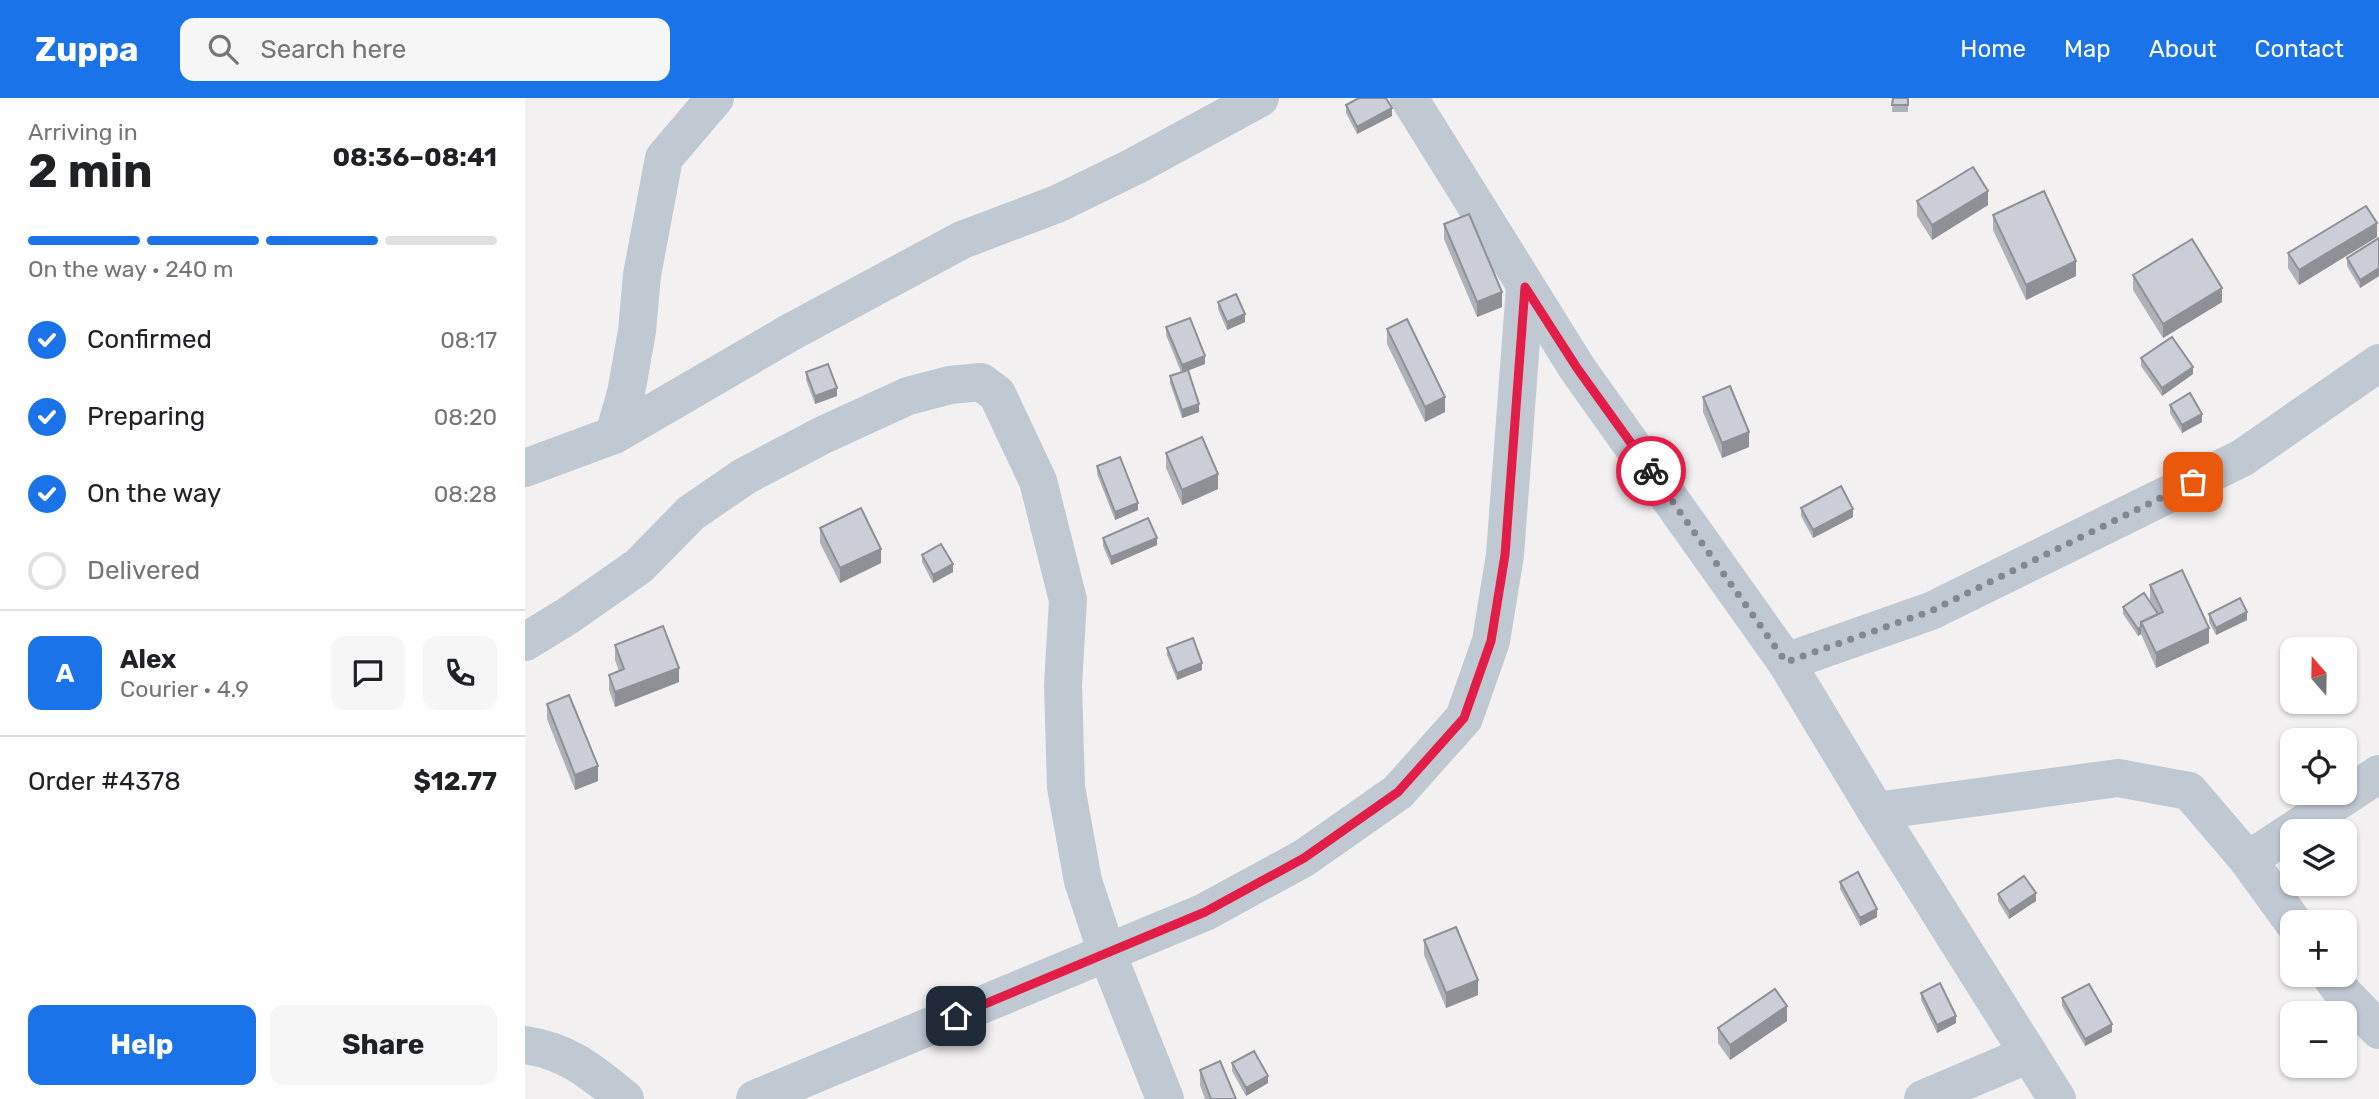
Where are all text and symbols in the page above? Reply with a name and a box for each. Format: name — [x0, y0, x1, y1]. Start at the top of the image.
search box — [180, 18, 670, 81]
text: Zuppa — [35, 30, 138, 69]
icon: search — [204, 30, 242, 68]
text: Search here — [260, 34, 406, 65]
text: Home — [1960, 35, 2026, 63]
text: Map — [2064, 35, 2111, 63]
text: About — [2149, 35, 2217, 63]
text: Contact — [2255, 35, 2344, 63]
text: Arriving in — [28, 118, 138, 146]
text: 08:36–08:41 — [332, 142, 497, 173]
text: 2 min — [28, 144, 153, 199]
text: On the way · 240 m — [28, 255, 233, 283]
icon: check — [28, 321, 66, 359]
text: Confirmed — [87, 324, 212, 355]
text: 08:17 — [440, 326, 497, 354]
icon: check — [28, 398, 66, 436]
text: Preparing — [87, 401, 205, 432]
text: 08:20 — [434, 403, 497, 431]
courier — [1616, 436, 1686, 506]
icon: bike — [1632, 452, 1670, 490]
pin — [2163, 452, 2223, 512]
icon: bag — [2174, 463, 2212, 501]
icon: check — [28, 475, 66, 513]
text: On the way — [87, 478, 221, 509]
text: 08:28 — [434, 480, 497, 508]
text: Delivered — [87, 555, 200, 586]
button: chat — [331, 636, 405, 710]
button: phone — [423, 636, 497, 710]
north arrow — [2280, 637, 2357, 714]
map controls — [2280, 637, 2357, 1078]
text: Alex — [120, 644, 176, 675]
text: A — [56, 658, 74, 689]
text: Courier · 4.9 — [120, 675, 249, 703]
button: locate — [2280, 728, 2357, 805]
text: Order #4378 — [28, 766, 181, 797]
text: $12.77 — [413, 766, 497, 797]
button: layers — [2280, 819, 2357, 896]
button: + — [2280, 910, 2357, 987]
pin — [926, 986, 986, 1046]
icon: home — [937, 997, 975, 1035]
button: − — [2280, 1001, 2357, 1078]
button: Help — [28, 1005, 256, 1085]
button: Share — [270, 1005, 497, 1085]

